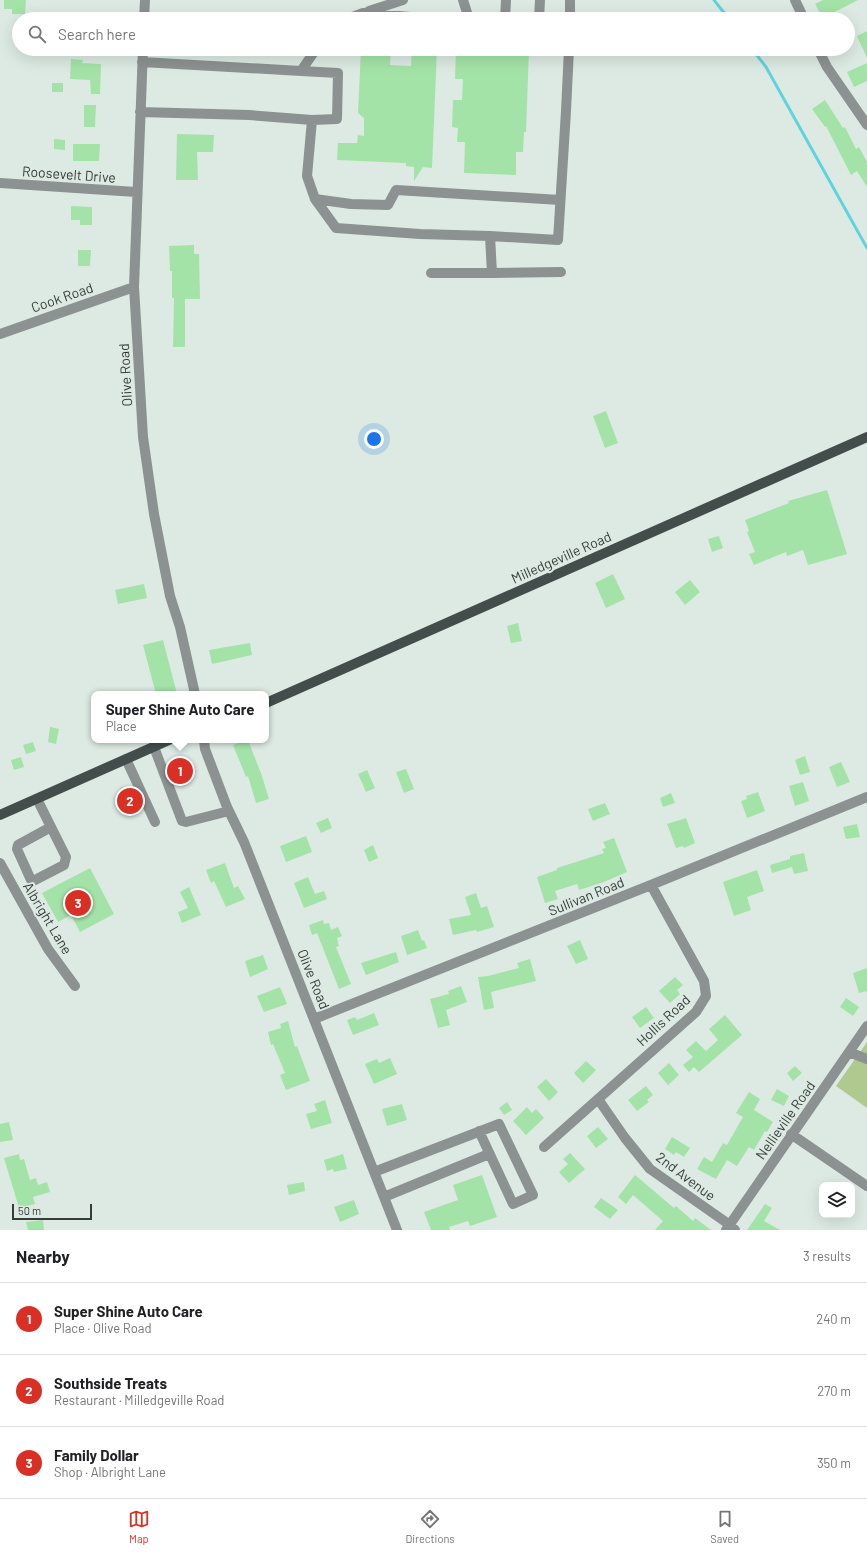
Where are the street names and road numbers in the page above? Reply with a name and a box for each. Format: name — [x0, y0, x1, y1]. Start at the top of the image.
street label: Roosevelt Drive — [22, 162, 116, 186]
street label: Cook Road — [29, 278, 95, 316]
street label: Olive Road — [115, 343, 135, 407]
street label: Milledgeville Road — [508, 527, 614, 587]
street label: Sullivan Road — [545, 873, 627, 919]
street label: Albright Lane — [20, 879, 76, 957]
street label: Olive Road — [294, 947, 334, 1011]
street label: Hollis Road — [633, 991, 693, 1049]
street label: Nellieville Road — [752, 1077, 818, 1163]
street label: 2nd Avenue — [653, 1148, 719, 1204]

